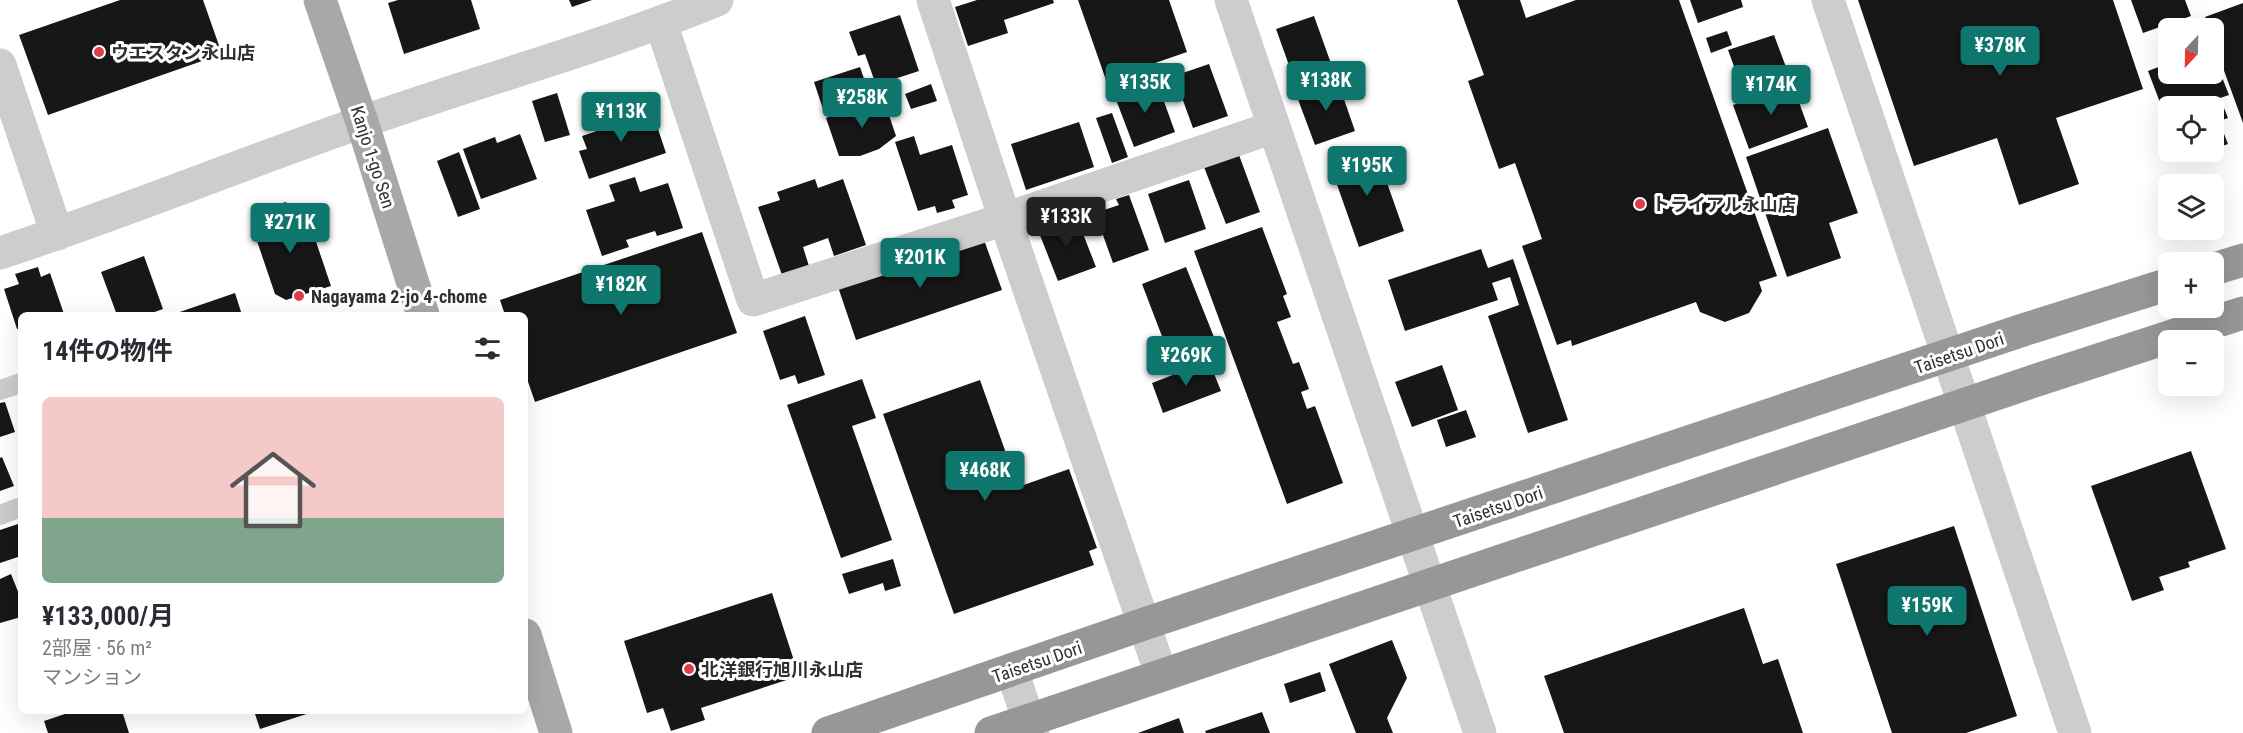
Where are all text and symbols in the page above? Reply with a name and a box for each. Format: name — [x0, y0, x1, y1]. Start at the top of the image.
north arrow — [2158, 18, 2224, 84]
map controls — [2158, 18, 2224, 396]
pin: ¥378K — [1958, 26, 2042, 77]
text: ¥378K — [1975, 33, 2025, 57]
place label: ウエスタン永山店 — [111, 42, 255, 63]
marker: ウエスタン永山店 — [92, 45, 106, 59]
pin: ¥138K — [1284, 61, 1368, 112]
pin: ¥135K — [1103, 63, 1187, 114]
pin: ¥174K — [1729, 65, 1813, 116]
text: ¥138K — [1301, 68, 1351, 92]
text: ¥135K — [1120, 70, 1170, 94]
text: ¥174K — [1746, 72, 1796, 96]
pin: ¥258K — [820, 78, 904, 129]
text: ¥258K — [837, 85, 887, 109]
pin: ¥113K — [579, 92, 663, 143]
button: locate — [2158, 96, 2224, 162]
text: ¥113K — [596, 99, 646, 123]
street label: Kanjo 1-go Sen — [347, 103, 399, 211]
pin: ¥195K — [1325, 146, 1409, 197]
text: ¥195K — [1342, 153, 1392, 177]
button: layers — [2158, 174, 2224, 240]
place label: トライアル永山店 — [1652, 194, 1796, 215]
pin: ¥133K — [1024, 197, 1108, 248]
marker: トライアル永山店 — [1633, 197, 1647, 211]
pin: ¥271K — [248, 203, 332, 254]
text: ¥133K — [1041, 204, 1091, 228]
text: ¥271K — [265, 210, 315, 234]
pin: ¥201K — [878, 238, 962, 289]
text: ¥201K — [895, 245, 945, 269]
button: + — [2158, 252, 2224, 318]
pin: ¥182K — [579, 265, 663, 316]
text: ¥182K — [596, 272, 646, 296]
place label: Nagayama 2-jo 4-chome — [311, 286, 487, 307]
marker: Nagayama 2-jo 4-chome — [292, 289, 306, 303]
street label: Taisetsu Dori — [1912, 328, 2006, 378]
button: − — [2158, 330, 2224, 396]
icon: filters — [471, 332, 504, 365]
text: 14件の物件 — [42, 336, 172, 366]
pin: ¥269K — [1144, 336, 1228, 387]
text: ¥269K — [1161, 343, 1211, 367]
icon: home — [219, 436, 327, 544]
pin: ¥468K — [943, 451, 1027, 502]
text: ¥468K — [960, 458, 1010, 482]
street label: Taisetsu Dori — [1451, 482, 1545, 532]
pin: ¥159K — [1885, 586, 1969, 637]
text: ¥159K — [1902, 593, 1952, 617]
text: ¥133,000/月 — [42, 601, 174, 631]
text: 2部屋 · 56 m² — [42, 636, 152, 660]
street label: Taisetsu Dori — [990, 637, 1084, 687]
place label: 北洋銀行旭川永山店 — [701, 659, 863, 680]
marker: 北洋銀行旭川永山店 — [682, 662, 696, 676]
text: マンション — [42, 665, 142, 689]

